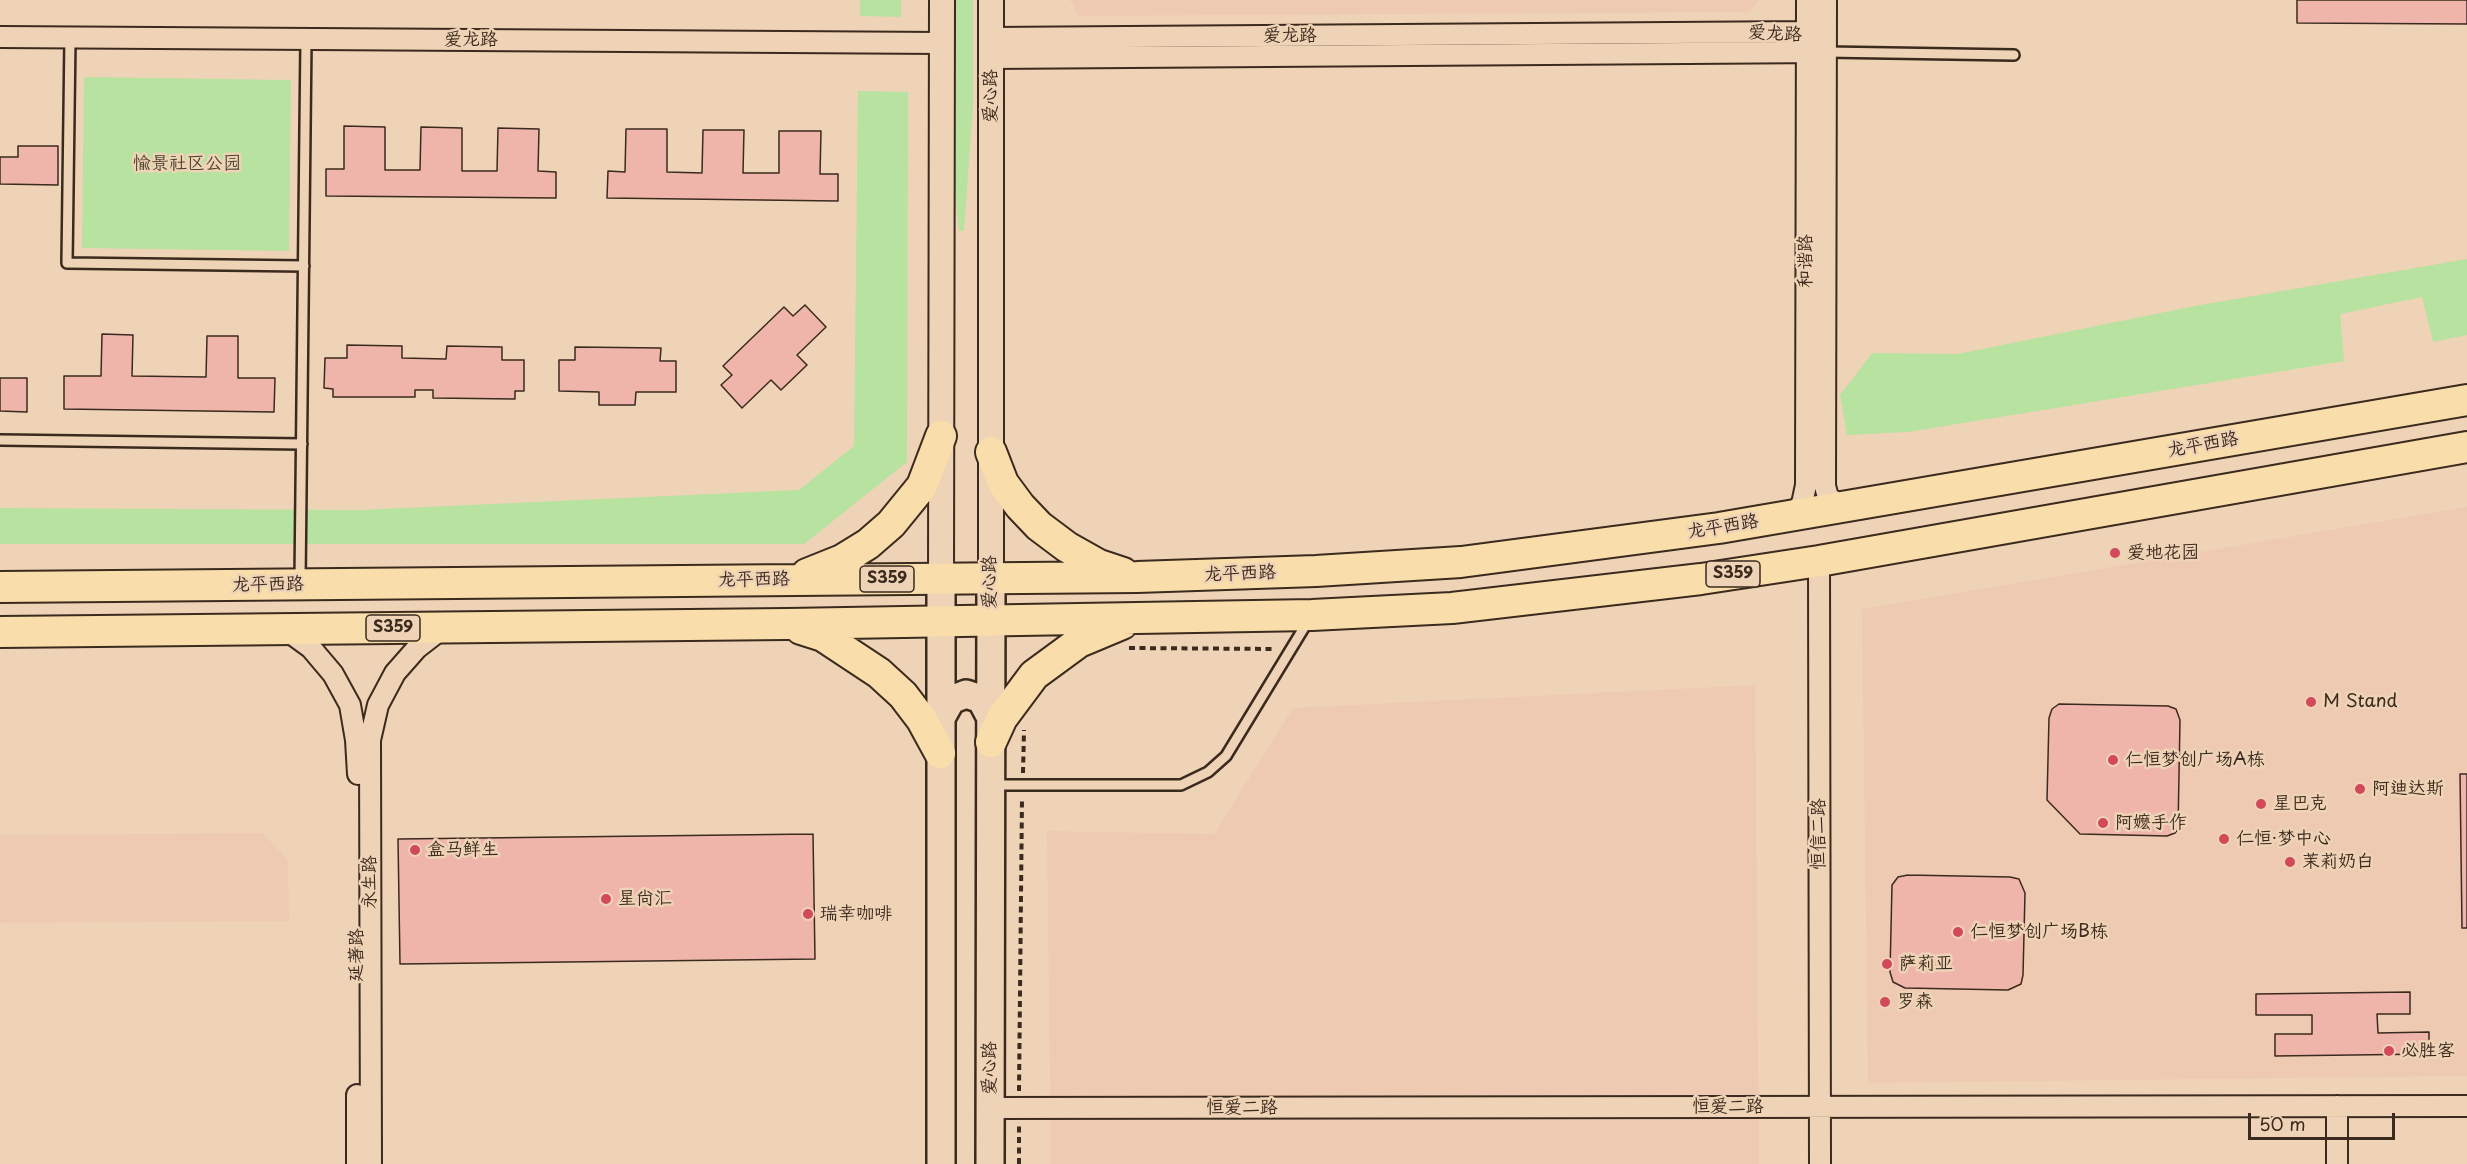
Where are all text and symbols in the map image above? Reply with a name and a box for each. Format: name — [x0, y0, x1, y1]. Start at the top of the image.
street label: 爱龙路 — [1747, 22, 1803, 46]
street label: 爱龙路 — [1263, 25, 1317, 47]
street label: 爱龙路 — [444, 29, 498, 51]
street label: 爱心路 — [980, 69, 1002, 123]
park label: 愉景社区公园 — [133, 153, 241, 175]
street label: 和谐路 — [1795, 234, 1817, 288]
street label: 龙平西路 — [2166, 428, 2240, 462]
street label: 龙平西路 — [1686, 511, 1760, 543]
place label: 爱地花园 — [2127, 542, 2199, 564]
marker: 爱地花园 — [2108, 546, 2122, 560]
street label: 爱心路 — [979, 555, 1001, 609]
road number: S359 — [1706, 561, 1760, 587]
street label: 龙平西路 — [1204, 562, 1276, 586]
road number: S359 — [860, 566, 914, 592]
street label: 龙平西路 — [718, 569, 790, 591]
street label: 龙平西路 — [232, 574, 304, 596]
road number: S359 — [366, 615, 420, 641]
place label: M Stand — [2323, 691, 2397, 713]
marker: M Stand — [2304, 695, 2318, 709]
place label: 仁恒梦创广场A栋 — [2125, 749, 2265, 771]
marker: 仁恒梦创广场A栋 — [2106, 753, 2120, 767]
place label: 阿迪达斯 — [2372, 778, 2444, 800]
marker: 阿迪达斯 — [2353, 782, 2367, 796]
place label: 星巴克 — [2273, 793, 2327, 815]
marker: 星巴克 — [2254, 797, 2268, 811]
street label: 恒信二路 — [1808, 798, 1830, 870]
place label: 阿嬷手作 — [2115, 812, 2187, 834]
marker: 阿嬷手作 — [2096, 816, 2110, 830]
place label: 仁恒·梦中心 — [2236, 828, 2331, 850]
marker: 仁恒·梦中心 — [2217, 832, 2231, 846]
place label: 盒马鲜生 — [427, 839, 499, 861]
marker: 盒马鲜生 — [408, 843, 422, 857]
place label: 茉莉奶白 — [2302, 851, 2374, 873]
street label: 永生路 — [359, 855, 381, 909]
marker: 茉莉奶白 — [2283, 855, 2297, 869]
place label: 星尚汇 — [618, 888, 672, 910]
marker: 星尚汇 — [599, 892, 613, 906]
place label: 瑞幸咖啡 — [820, 903, 892, 925]
marker: 瑞幸咖啡 — [801, 907, 815, 921]
place label: 仁恒梦创广场B栋 — [1970, 921, 2108, 943]
marker: 仁恒梦创广场B栋 — [1951, 925, 1965, 939]
street label: 延著路 — [346, 928, 368, 982]
place label: 萨莉亚 — [1899, 953, 1953, 975]
marker: 萨莉亚 — [1880, 957, 1894, 971]
place label: 罗森 — [1897, 991, 1933, 1013]
marker: 罗森 — [1878, 995, 1892, 1009]
place label: 必胜客 — [2401, 1040, 2455, 1062]
street label: 爱心路 — [979, 1041, 1001, 1095]
marker: 必胜客 — [2382, 1044, 2396, 1058]
street label: 恒爱二路 — [1692, 1096, 1764, 1118]
street label: 恒爱二路 — [1206, 1097, 1278, 1119]
scale bar — [2251, 1101, 2398, 1139]
text: 50 m — [2259, 1110, 2306, 1137]

